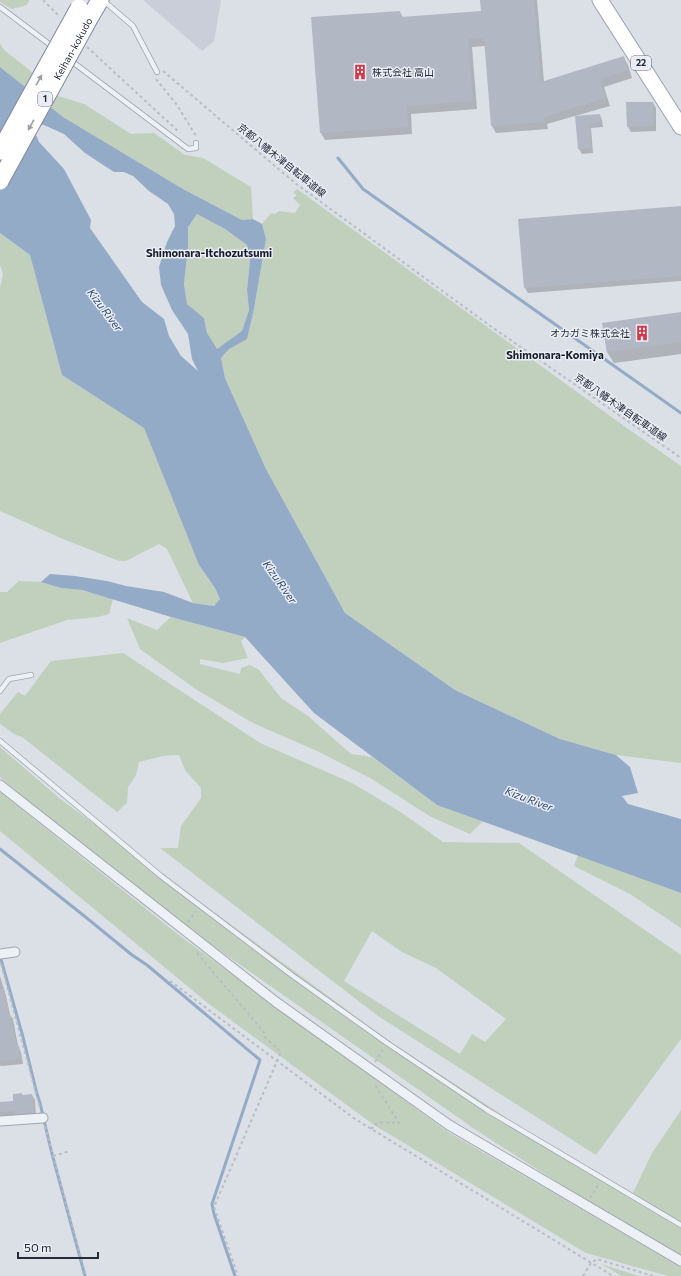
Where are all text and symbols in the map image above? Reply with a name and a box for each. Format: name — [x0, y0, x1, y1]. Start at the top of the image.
street label: Keihan-kokudo — [51, 15, 95, 82]
road number: 22 — [631, 56, 651, 70]
building icon: 株式会社 高山 — [351, 63, 369, 81]
place label: 株式会社 高山 — [372, 66, 434, 78]
one-way arrow — [36, 74, 42, 86]
road number: 1 — [38, 92, 52, 106]
one-way arrow — [27, 120, 34, 131]
street label: 京都八幡木津自転車道線 — [235, 121, 329, 199]
district label: Shimonara-Itchozutsumi — [146, 246, 272, 259]
water label: Kizu River — [85, 286, 126, 334]
building icon: オカガミ株式会社 — [633, 324, 651, 342]
place label: オカガミ株式会社 — [550, 327, 630, 339]
district label: Shimonara-Komiya — [506, 348, 604, 361]
street label: 京都八幡木津自転車道線 — [573, 371, 669, 443]
water label: Kizu River — [261, 558, 300, 606]
water label: Kizu River — [504, 784, 555, 814]
scale bar — [18, 1234, 98, 1260]
text: 50 m — [24, 1240, 52, 1254]

